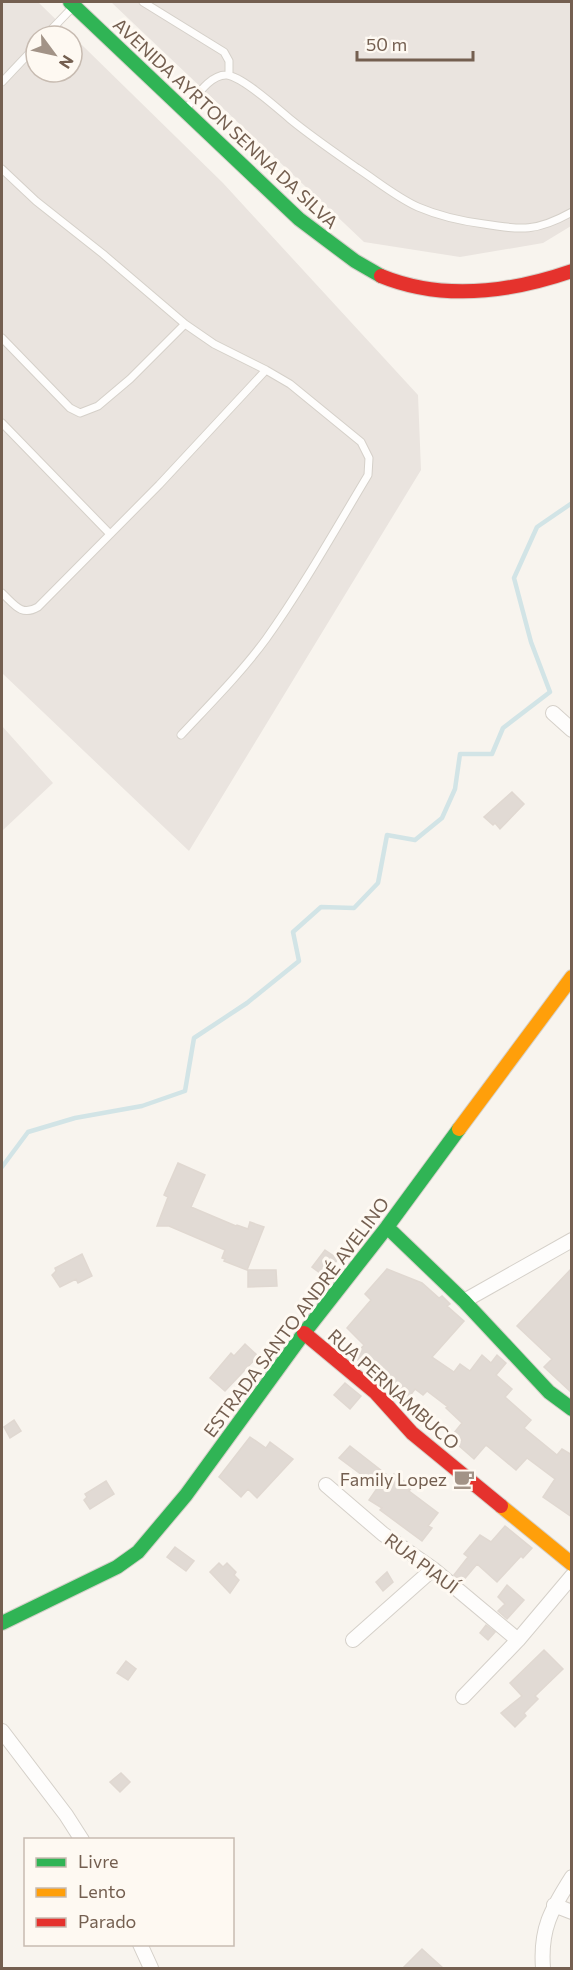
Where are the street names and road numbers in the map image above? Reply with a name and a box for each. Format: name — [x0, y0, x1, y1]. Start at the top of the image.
street label: AVENIDA AYRTON SENNA DA SILVA — [109, 13, 343, 233]
street label: ESTRADA SANTO ANDRÉ AVELINO — [199, 1193, 393, 1441]
street label: RUA PERNAMBUCO — [324, 1324, 464, 1454]
street label: RUA PIAUÍ — [381, 1528, 464, 1598]

